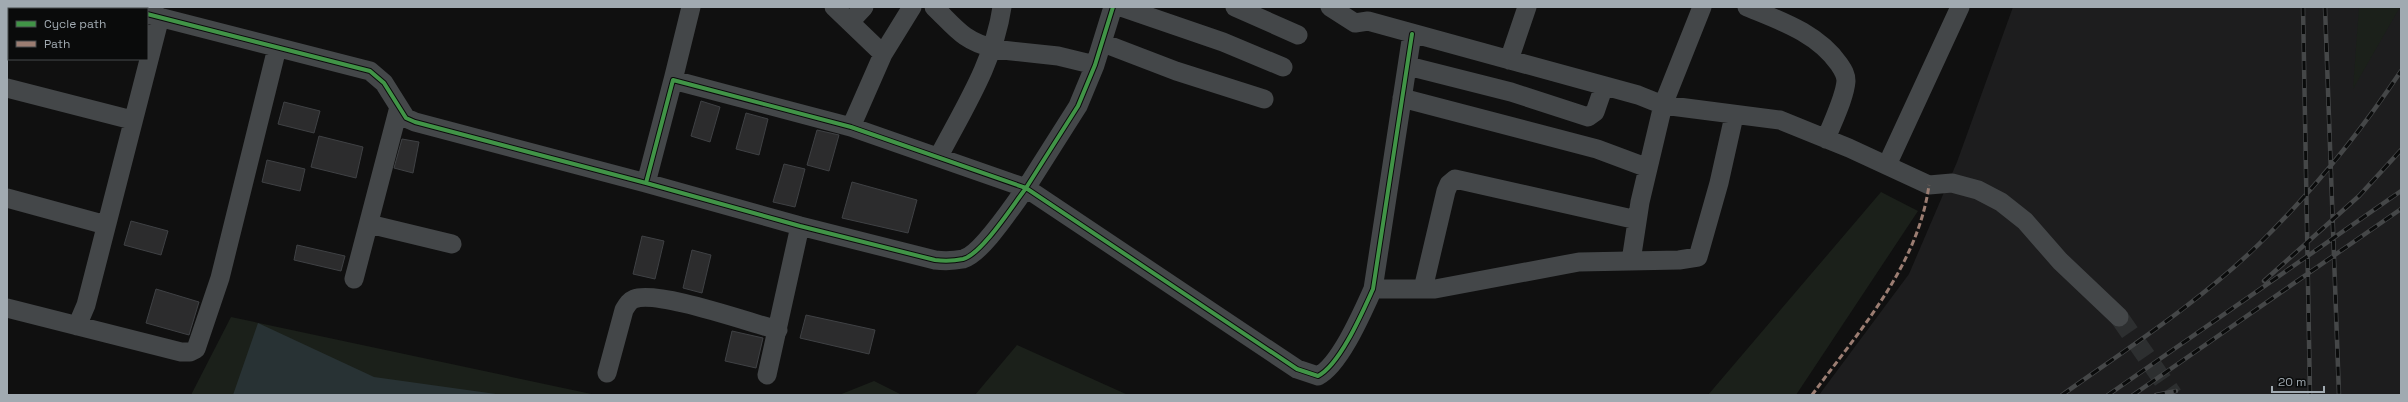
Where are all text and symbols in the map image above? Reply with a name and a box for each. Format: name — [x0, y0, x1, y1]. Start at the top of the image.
legend — [8, 8, 148, 60]
text: Cycle path — [44, 16, 106, 32]
text: Path — [44, 36, 70, 52]
scale bar — [2272, 368, 2324, 394]
text: 20 m — [2278, 374, 2306, 390]

